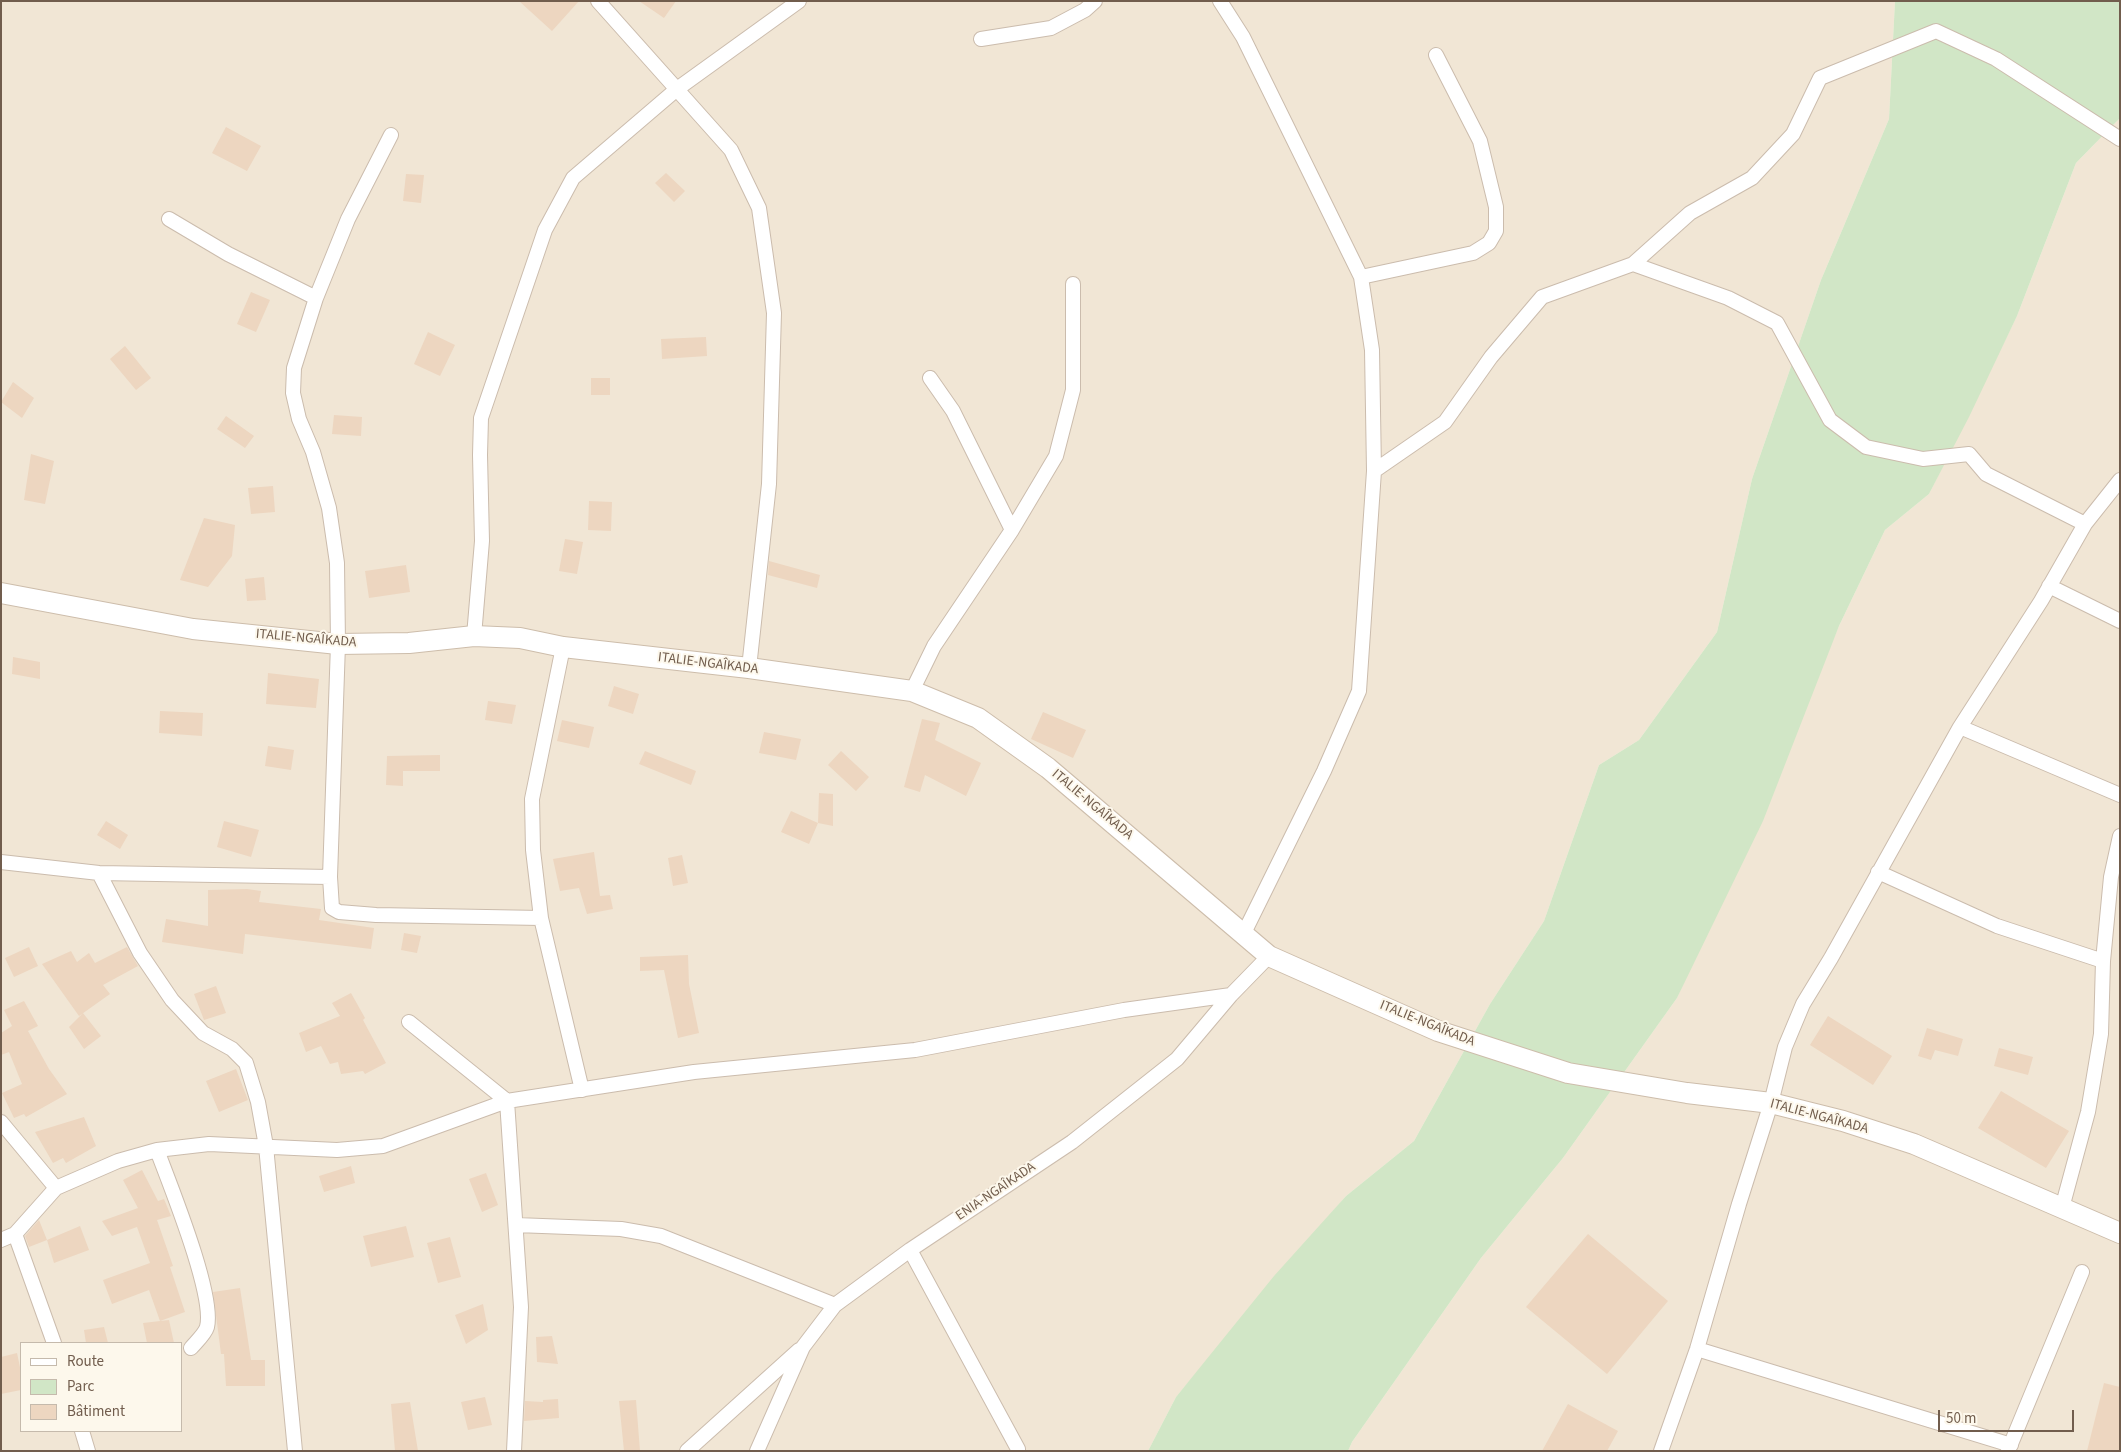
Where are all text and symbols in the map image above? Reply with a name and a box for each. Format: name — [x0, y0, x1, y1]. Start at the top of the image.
street label: ITALIE-NGAÎKADA — [255, 626, 357, 652]
street label: ITALIE-NGAÎKADA — [657, 650, 759, 678]
street label: ITALIE-NGAÎKADA — [1048, 766, 1136, 844]
street label: ITALIE-NGAÎKADA — [1377, 997, 1477, 1051]
street label: ITALIE-NGAÎKADA — [1768, 1096, 1870, 1138]
street label: ENIA-NGAÎKADA — [953, 1159, 1039, 1225]
legend — [20, 1342, 182, 1432]
text: Route — [67, 1351, 104, 1372]
text: Parc — [67, 1376, 94, 1397]
scale bar — [1941, 1400, 2077, 1432]
text: Bâtiment — [67, 1401, 125, 1422]
text: 50 m — [1946, 1408, 1976, 1429]

